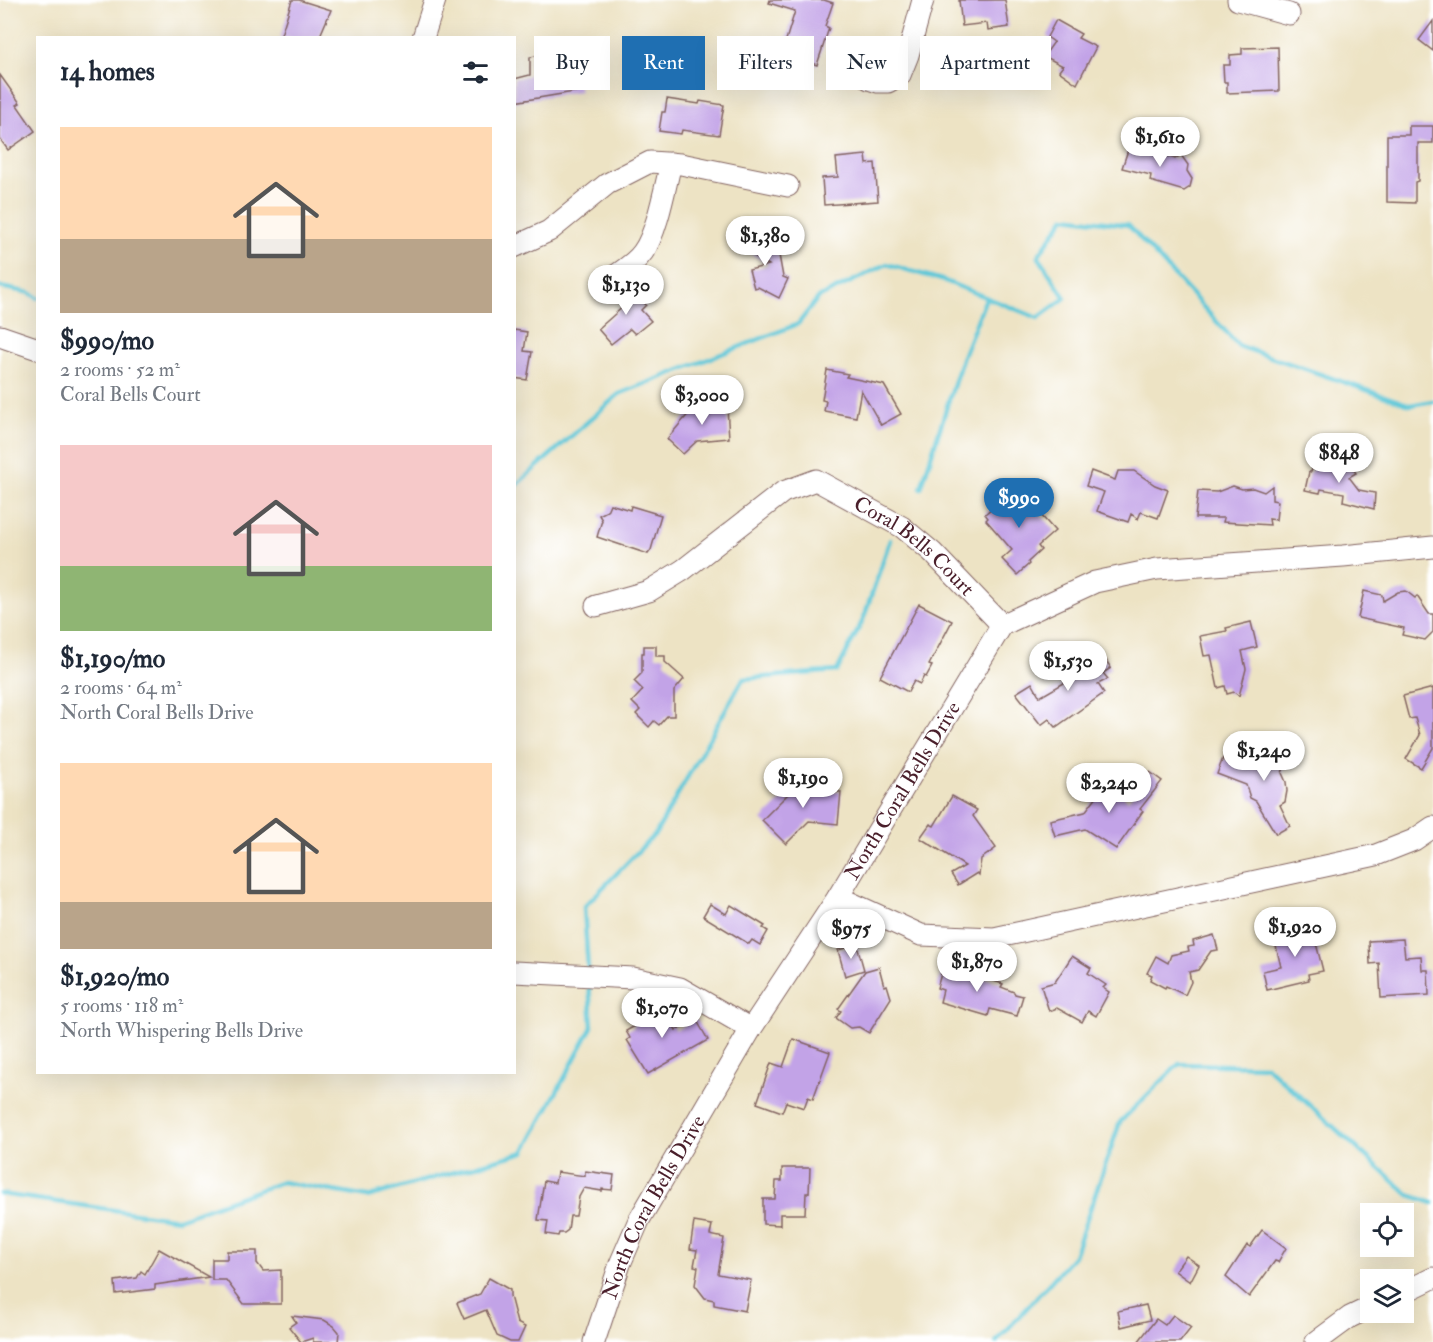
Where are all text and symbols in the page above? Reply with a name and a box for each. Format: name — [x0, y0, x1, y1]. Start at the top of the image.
chip: Buy — [534, 36, 610, 90]
chip: Rent — [622, 36, 705, 90]
chip: Filters — [717, 36, 814, 90]
chip: New — [826, 36, 908, 90]
chip: Apartment — [920, 36, 1051, 90]
text: 14 homes — [60, 56, 155, 88]
icon: filters — [459, 56, 492, 89]
pin: $1,610 — [1111, 117, 1209, 168]
text: $1,610 — [1135, 124, 1185, 149]
icon: home — [222, 166, 330, 274]
pin: $1,380 — [716, 216, 814, 267]
text: $1,380 — [740, 223, 790, 248]
pin: $1,130 — [577, 265, 675, 316]
text: $1,130 — [602, 272, 650, 297]
text: $990/mo — [60, 325, 154, 357]
text: 2 rooms · 52 m² — [60, 357, 180, 382]
pin: $3,000 — [653, 375, 751, 426]
text: Coral Bells Court — [60, 382, 201, 407]
text: $3,000 — [675, 382, 729, 407]
pin: $848 — [1303, 433, 1375, 484]
text: $848 — [1319, 440, 1359, 465]
pin: $990 — [983, 478, 1055, 529]
icon: home — [222, 484, 330, 592]
text: $990 — [998, 485, 1040, 510]
street label: Coral Bells Court — [849, 490, 981, 602]
pin: $1,530 — [1019, 641, 1117, 692]
text: $1,190/mo — [60, 643, 165, 675]
text: $1,530 — [1043, 648, 1093, 673]
text: 2 rooms · 64 m² — [60, 675, 182, 700]
street label: North Coral Bells Drive — [838, 696, 966, 885]
text: North Coral Bells Drive — [60, 700, 254, 725]
pin: $1,240 — [1215, 731, 1313, 782]
text: $1,240 — [1237, 738, 1291, 763]
pin: $1,190 — [754, 758, 852, 809]
pin: $2,240 — [1060, 763, 1158, 814]
text: $1,190 — [778, 765, 828, 790]
text: $2,240 — [1080, 770, 1138, 795]
icon: home — [222, 802, 330, 910]
pin: $1,920 — [1246, 907, 1344, 958]
pin: $975 — [815, 909, 887, 960]
text: $1,920 — [1268, 914, 1322, 939]
text: $975 — [831, 916, 871, 941]
pin: $1,870 — [928, 942, 1026, 993]
text: $1,870 — [951, 949, 1003, 974]
text: $1,920/mo — [60, 961, 169, 993]
pin: $1,070 — [613, 988, 711, 1039]
text: 5 rooms · 118 m² — [60, 993, 183, 1018]
text: $1,070 — [636, 995, 688, 1020]
text: North Whispering Bells Drive — [60, 1018, 303, 1043]
street label: North Coral Bells Drive — [596, 1110, 711, 1302]
map controls — [1360, 1203, 1414, 1323]
button: locate — [1360, 1203, 1414, 1257]
button: layers — [1360, 1269, 1414, 1323]

